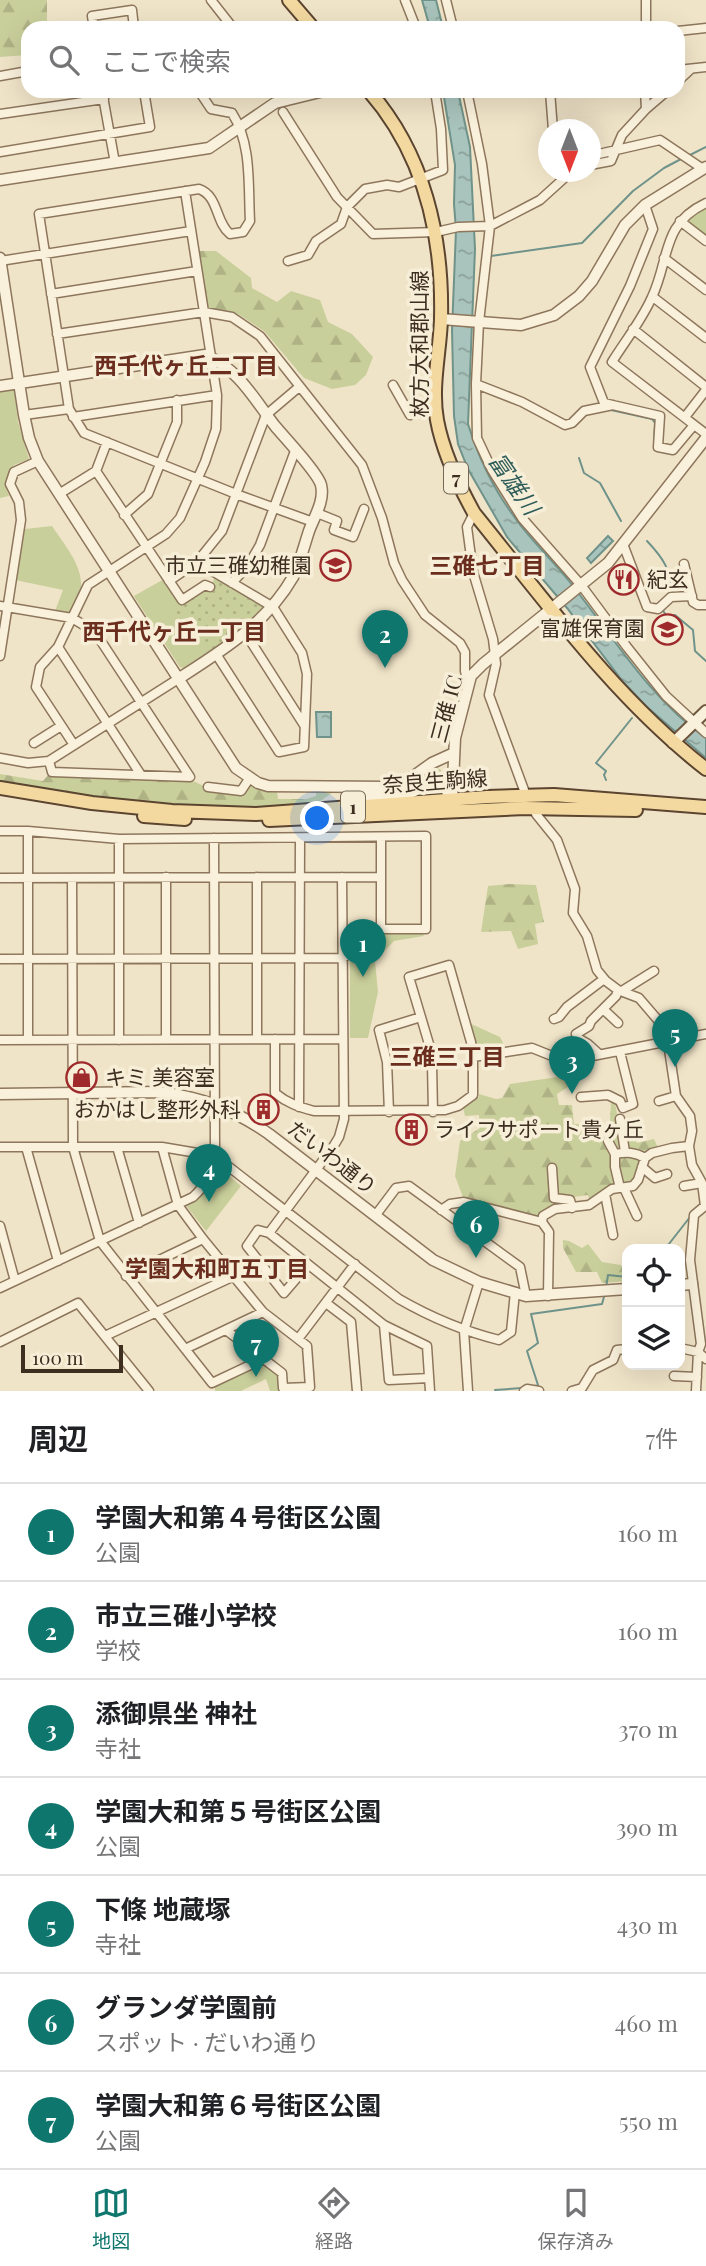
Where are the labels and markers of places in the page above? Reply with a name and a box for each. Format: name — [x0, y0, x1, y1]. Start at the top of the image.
school or university icon: 市立三碓幼稚園 — [318, 549, 352, 583]
place label: 市立三碓幼稚園 — [165, 550, 312, 578]
restaurant icon: 紀玄 — [607, 563, 641, 597]
place label: 紀玄 — [647, 564, 689, 592]
pin: 2 — [362, 610, 408, 668]
school or university icon: 富雄保育園 — [651, 612, 685, 646]
place label: 富雄保育園 — [540, 613, 645, 641]
pin: 1 — [340, 919, 386, 977]
pin: 5 — [652, 1009, 698, 1067]
pin: 3 — [549, 1036, 595, 1094]
shop icon: キミ 美容室 — [65, 1061, 99, 1095]
place label: キミ 美容室 — [105, 1062, 215, 1090]
building icon: おかはし整形外科 — [247, 1093, 281, 1127]
place label: おかはし整形外科 — [74, 1094, 241, 1122]
building icon: ライフサポート貴ヶ丘 — [394, 1113, 428, 1147]
place label: ライフサポート貴ヶ丘 — [434, 1114, 644, 1142]
pin: 4 — [186, 1144, 232, 1202]
pin: 6 — [453, 1200, 499, 1258]
pin: 7 — [233, 1319, 279, 1377]

